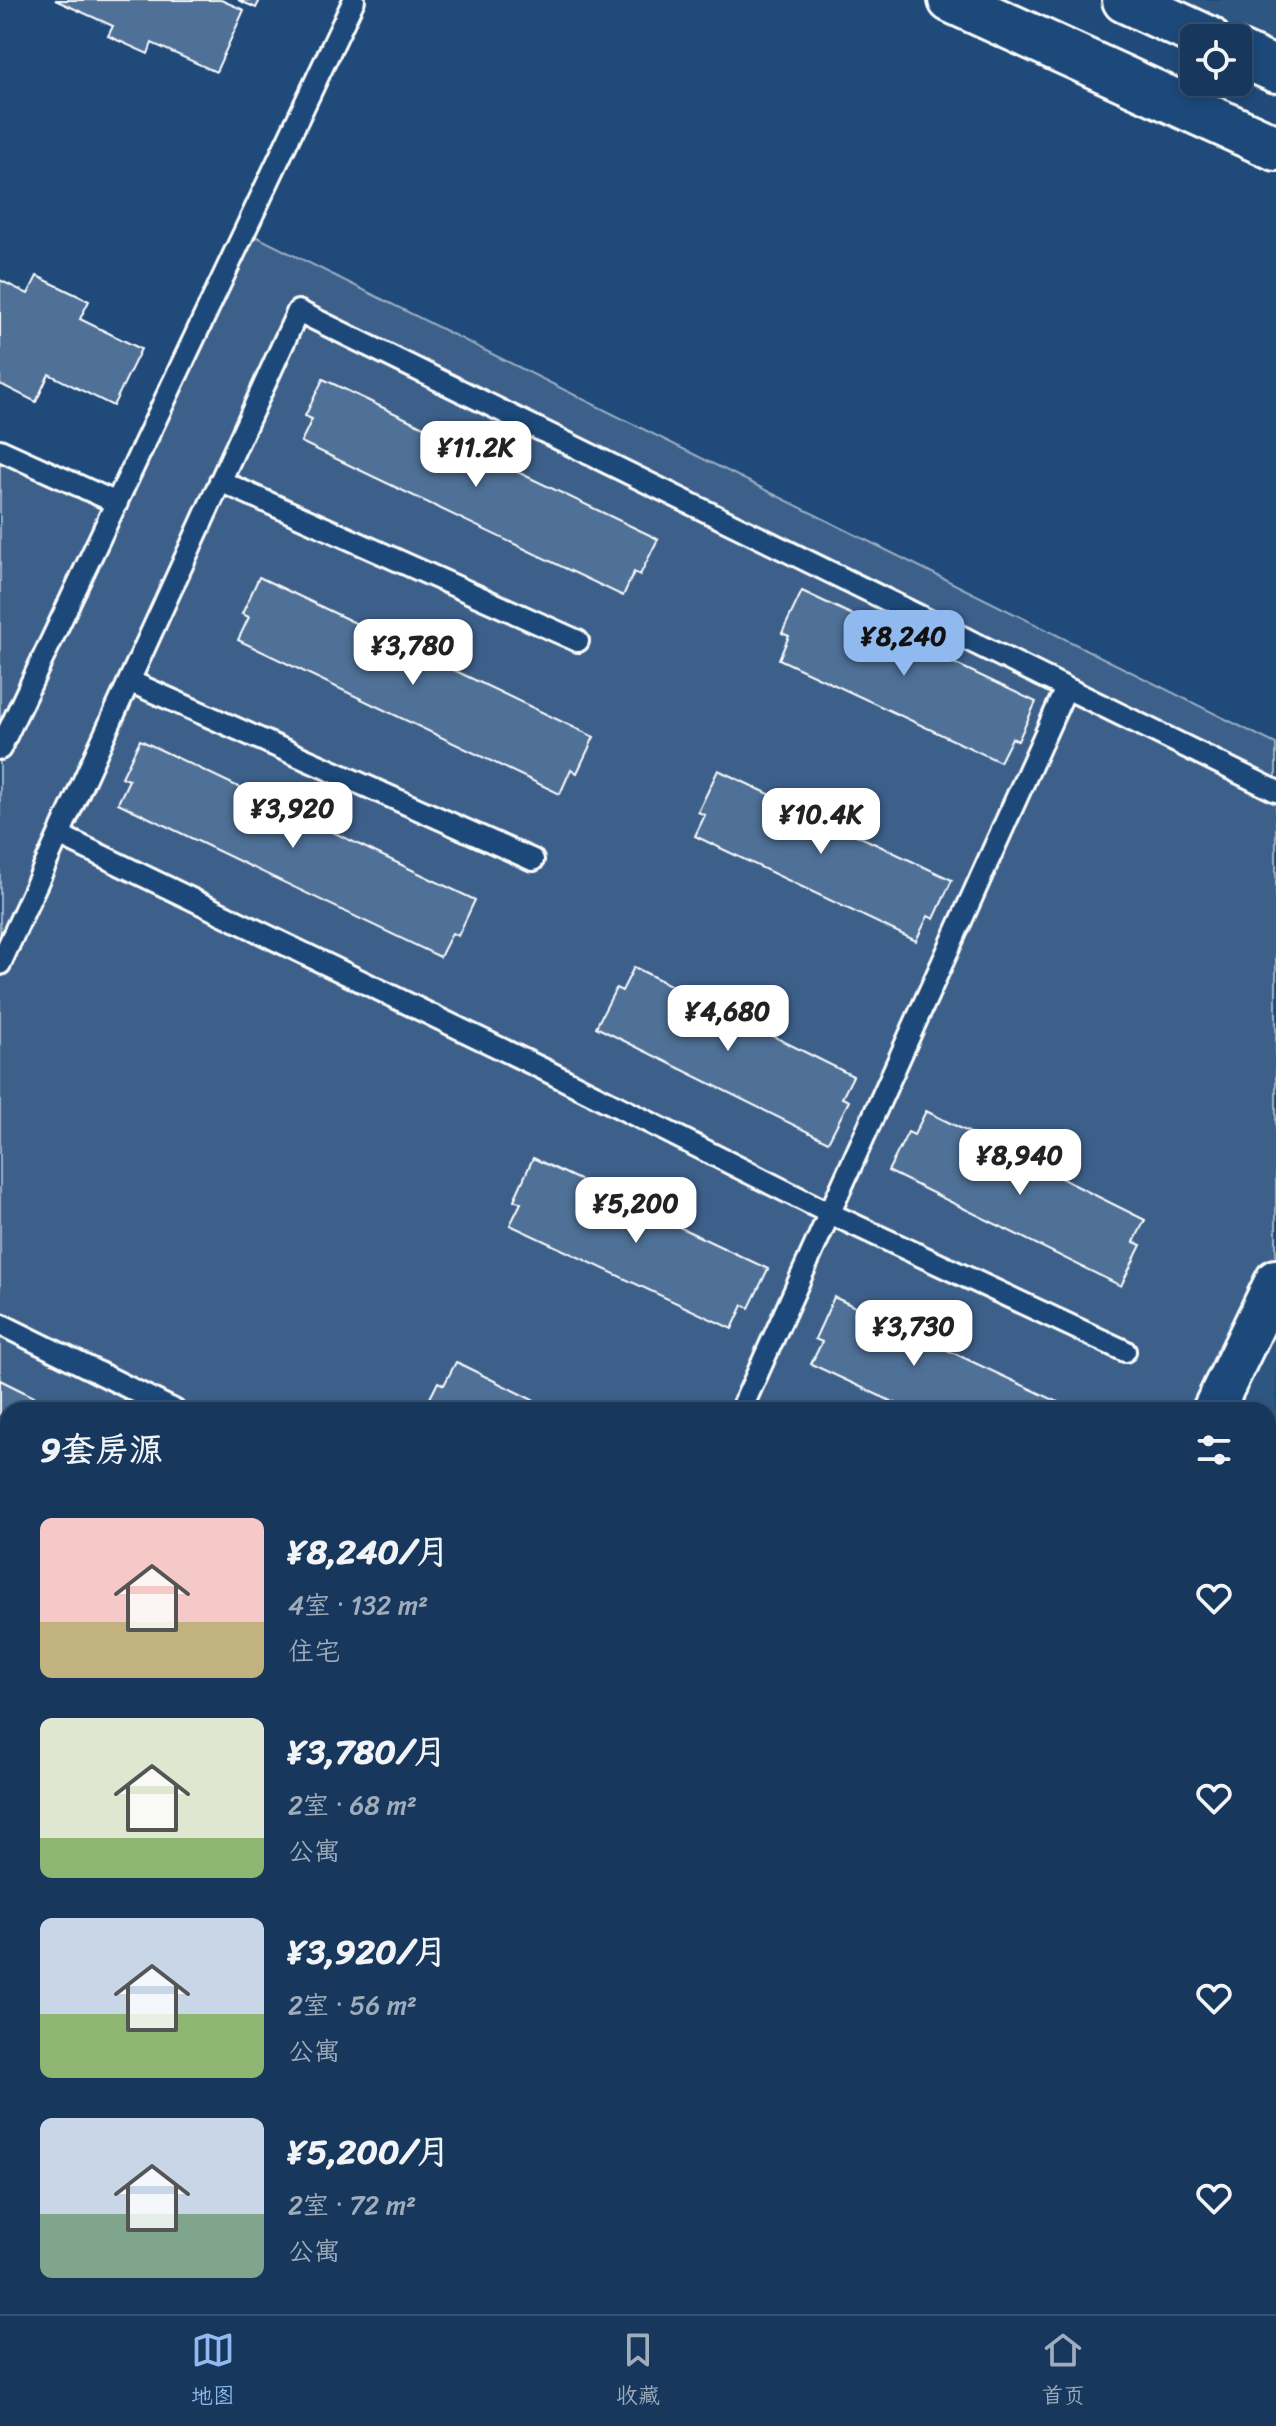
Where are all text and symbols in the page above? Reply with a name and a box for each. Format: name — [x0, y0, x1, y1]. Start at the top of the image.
map controls — [1180, 24, 1252, 96]
button: locate — [1180, 24, 1252, 96]
pin: ¥11.2K — [411, 421, 541, 489]
text: ¥11.2K — [438, 424, 514, 470]
pin: ¥8,240 — [839, 610, 969, 678]
text: ¥8,240 — [862, 613, 946, 659]
pin: ¥3,780 — [348, 619, 478, 687]
text: ¥3,780 — [372, 622, 454, 668]
pin: ¥3,920 — [228, 782, 358, 850]
text: ¥3,920 — [251, 785, 335, 831]
pin: ¥10.4K — [756, 788, 886, 856]
text: ¥10.4K — [780, 791, 862, 837]
pin: ¥4,680 — [663, 985, 793, 1053]
text: ¥4,680 — [686, 988, 770, 1034]
pin: ¥8,940 — [955, 1129, 1085, 1197]
text: ¥8,940 — [977, 1132, 1063, 1178]
pin: ¥5,200 — [571, 1177, 701, 1245]
text: ¥5,200 — [593, 1180, 679, 1226]
pin: ¥3,730 — [849, 1300, 979, 1368]
text: ¥3,730 — [873, 1303, 955, 1349]
text: 9套房源 — [40, 1420, 163, 1480]
icon: filters — [1192, 1428, 1236, 1472]
text: ¥8,240/月 — [288, 1522, 450, 1582]
icon: home — [104, 1550, 200, 1646]
icon: heart — [1192, 1576, 1236, 1620]
text: 4室 · 132 m² — [288, 1582, 428, 1628]
text: 住宅 — [288, 1628, 340, 1674]
text: ¥3,780/月 — [288, 1722, 447, 1782]
icon: home — [104, 1750, 200, 1846]
icon: heart — [1192, 1776, 1236, 1820]
text: 2室 · 68 m² — [288, 1782, 417, 1828]
text: 公寓 — [288, 1828, 340, 1874]
text: ¥3,920/月 — [288, 1922, 448, 1982]
icon: home — [104, 1950, 200, 2046]
icon: heart — [1192, 1976, 1236, 2020]
text: 2室 · 56 m² — [288, 1982, 417, 2028]
text: 公寓 — [288, 2028, 340, 2074]
text: ¥5,200/月 — [288, 2122, 450, 2182]
icon: home — [104, 2150, 200, 2246]
icon: heart — [1192, 2176, 1236, 2220]
text: 2室 · 72 m² — [288, 2182, 416, 2228]
text: 公寓 — [288, 2228, 340, 2274]
tab: 地图 — [191, 2328, 235, 2415]
tab: 收藏 — [616, 2328, 660, 2415]
tab: 首页 — [1041, 2328, 1085, 2415]

